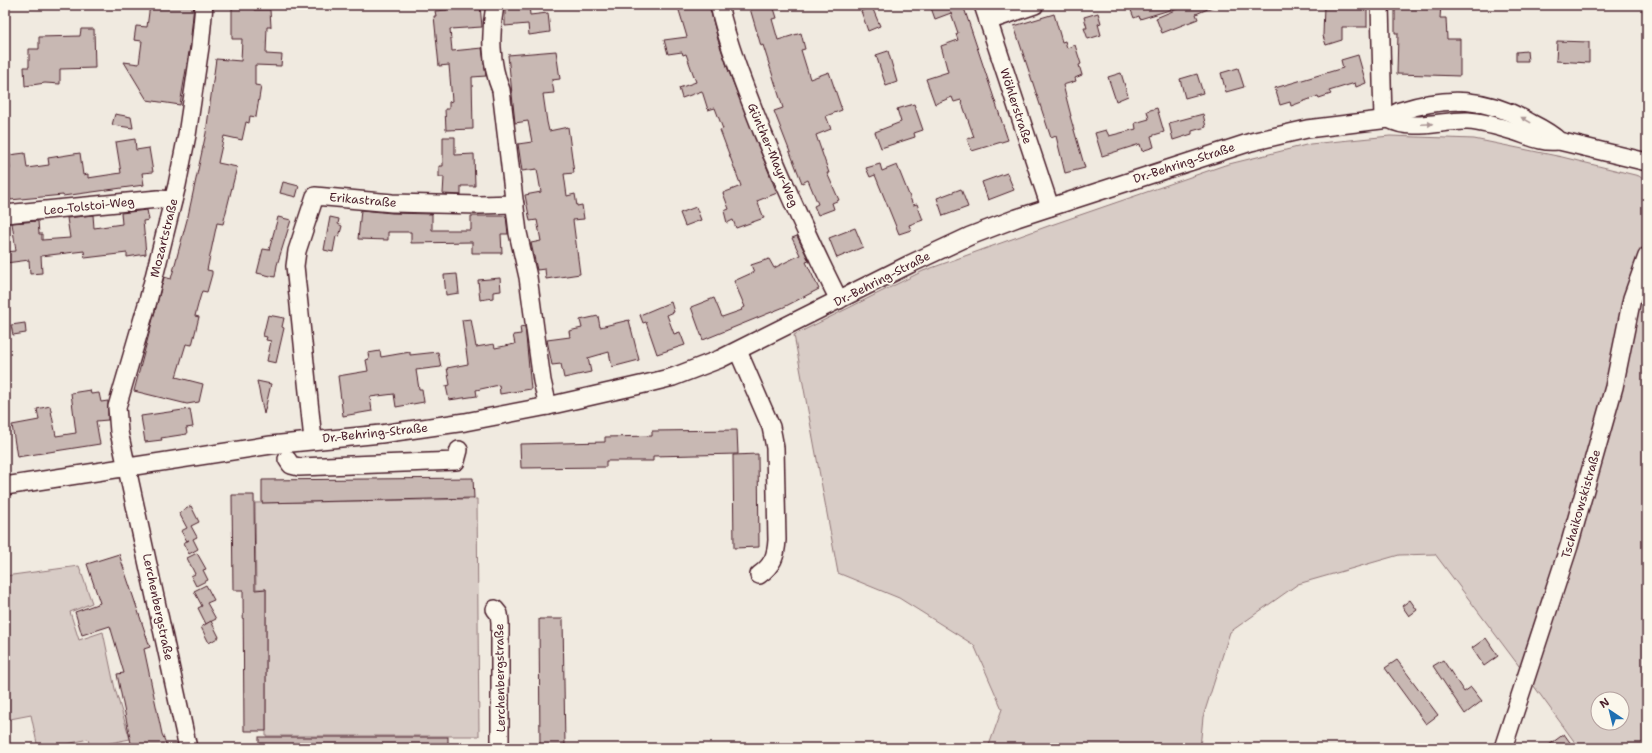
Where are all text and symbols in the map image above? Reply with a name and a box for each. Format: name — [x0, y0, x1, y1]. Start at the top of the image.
street label: Wöhlerstraße — [996, 66, 1036, 146]
street label: Günther-Mayr-Weg — [744, 100, 802, 210]
one-way arrow — [1521, 117, 1532, 124]
one-way arrow — [1421, 120, 1433, 127]
street label: Dr.-Behring-Straße — [1131, 139, 1237, 187]
street label: Erikastraße — [329, 189, 397, 211]
street label: Leo-Tolstoi-Weg — [43, 193, 135, 219]
street label: Mozartstraße — [146, 197, 182, 279]
street label: Dr.-Behring-Straße — [831, 248, 933, 310]
street label: Dr.-Behring-Straße — [321, 419, 429, 447]
street label: Tschaikowskistraße — [1558, 447, 1604, 560]
street label: Lerchenbergstraße — [139, 552, 177, 662]
street label: Lerchenbergstraße — [491, 623, 509, 733]
north arrow — [1590, 691, 1630, 731]
text: N — [1597, 694, 1613, 712]

